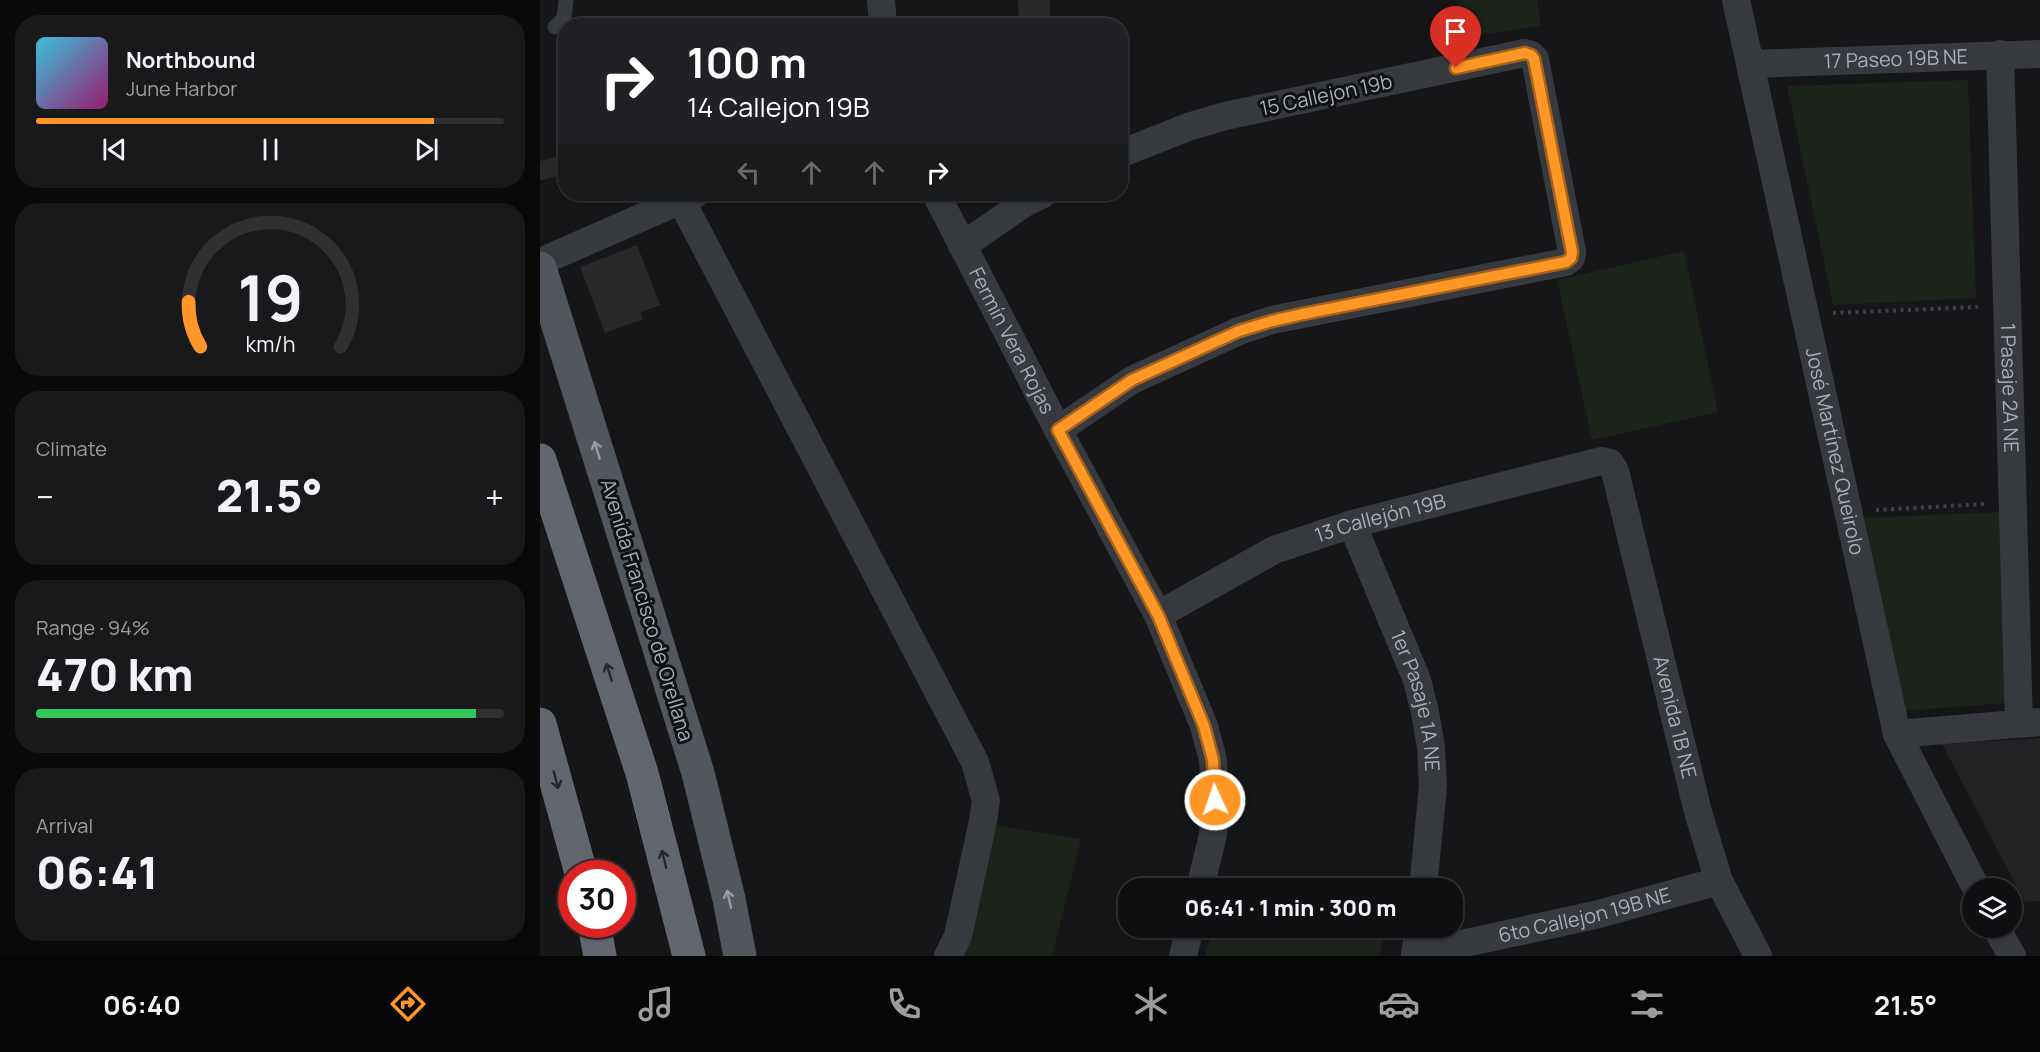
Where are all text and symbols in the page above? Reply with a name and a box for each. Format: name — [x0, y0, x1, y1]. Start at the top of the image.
pin — [1430, 6, 1481, 68]
icon: arrive — [1439, 15, 1472, 48]
text: 100 m — [687, 33, 807, 91]
icon: right — [588, 42, 666, 120]
street label: 17 Paseo 19B NE — [1823, 42, 1968, 74]
text: Northbound — [126, 45, 256, 75]
street label: 15 Callejon 19b — [1257, 67, 1395, 122]
text: June Harbor — [126, 75, 238, 102]
text: 14 Callejon 19B — [687, 88, 870, 125]
icon: previous — [98, 133, 131, 166]
icon: pause — [254, 133, 287, 166]
icon: next — [410, 133, 443, 166]
icon: left — [732, 156, 765, 189]
icon: ahead — [795, 156, 828, 189]
icon: ahead — [858, 156, 891, 189]
icon: right — [921, 156, 954, 189]
text: 19 — [237, 254, 303, 340]
street label: Fermín Vera Rojas — [963, 262, 1061, 418]
street label: 1 Pasaje 2A NE — [1995, 323, 2025, 453]
text: km/h — [245, 329, 295, 358]
street label: José Martínez Queirolo — [1800, 345, 1871, 557]
text: Climate — [36, 435, 107, 462]
one-way arrow — [591, 441, 602, 460]
text: 21.5° — [216, 464, 323, 526]
text: − — [36, 474, 54, 519]
text: + — [485, 474, 504, 519]
street label: Avenida Francisco de Orellana — [595, 475, 700, 744]
street label: 13 Callejón 19B — [1311, 487, 1448, 549]
text: Range · 94% — [36, 614, 150, 641]
street label: 1er Pasaje 1A NE — [1385, 626, 1446, 772]
text: 470 km — [36, 643, 194, 705]
street label: Avenida 1B NE — [1647, 653, 1703, 781]
one-way arrow — [603, 663, 614, 682]
position arrow — [1183, 768, 1247, 832]
one-way arrow — [550, 770, 562, 789]
text: Arrival — [36, 812, 93, 839]
text: 06:41 — [36, 841, 159, 903]
one-way arrow — [658, 849, 670, 868]
speed limit sign: 30 — [558, 860, 636, 938]
map controls — [1962, 878, 2022, 938]
button: layers — [1962, 878, 2022, 938]
street label: 6to Callejon 19B NE — [1496, 881, 1674, 949]
one-way arrow — [722, 889, 734, 908]
text: 06:41 · 1 min · 300 m — [1184, 893, 1397, 923]
icon: directions — [387, 983, 429, 1025]
icon: music — [635, 983, 677, 1025]
icon: phone — [883, 983, 925, 1025]
icon: climate — [1130, 983, 1172, 1025]
icon: car — [1378, 983, 1420, 1025]
icon: filters — [1626, 983, 1668, 1025]
text: 06:40 — [103, 986, 181, 1023]
text: 21.5° — [1874, 986, 1937, 1023]

